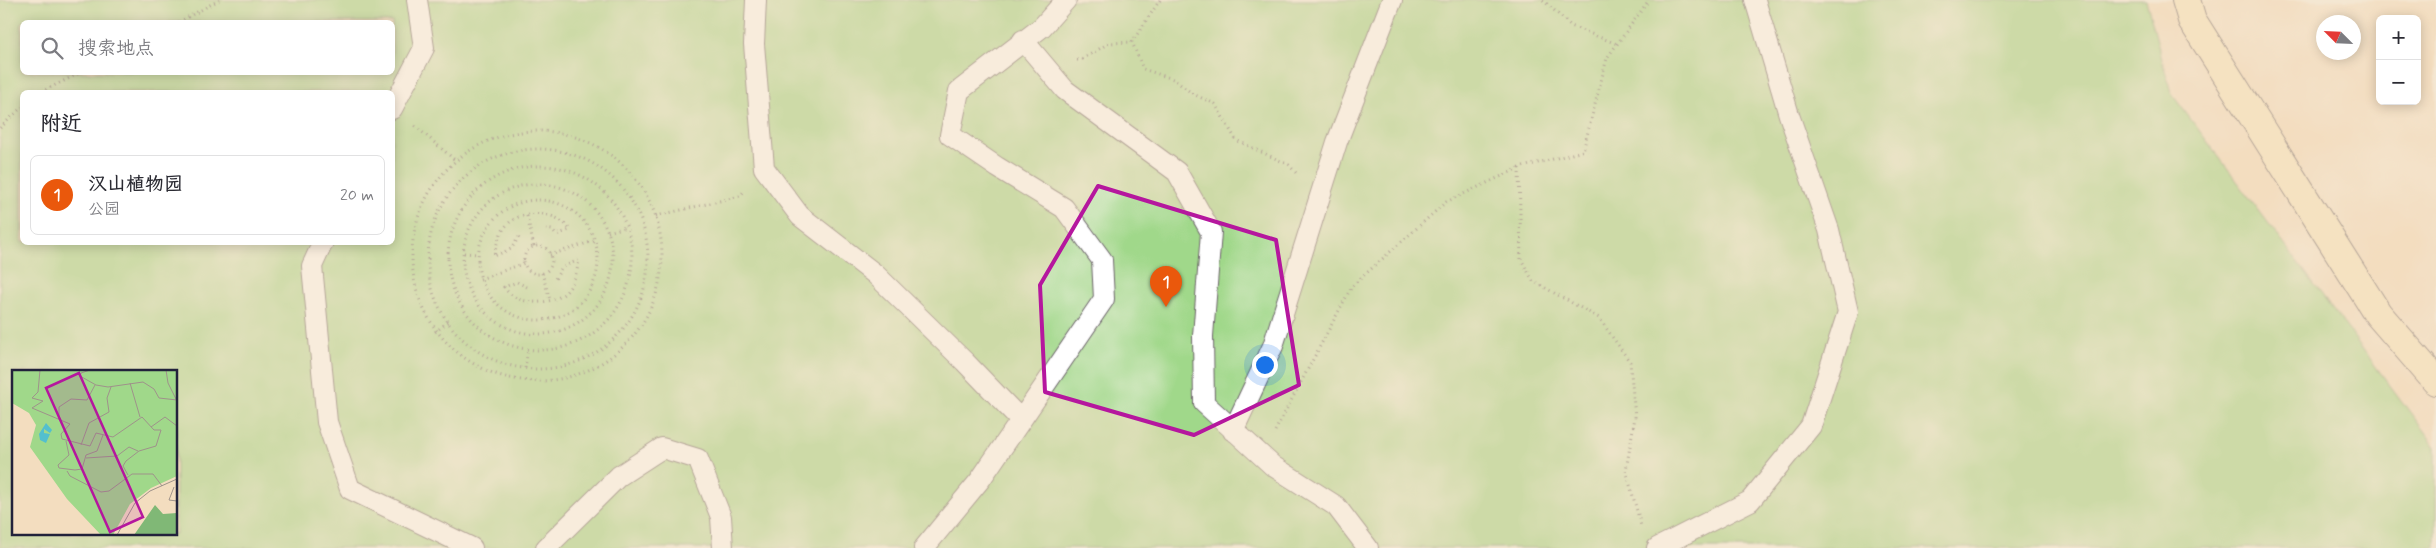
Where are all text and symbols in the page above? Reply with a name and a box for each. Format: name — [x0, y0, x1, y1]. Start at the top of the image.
north arrow — [2316, 15, 2361, 60]
map controls — [2376, 15, 2421, 105]
button: + — [2376, 15, 2421, 60]
search box — [20, 20, 395, 75]
icon: search — [38, 34, 66, 62]
text: 搜索地点 — [78, 36, 154, 61]
button: − — [2376, 60, 2421, 105]
text: 附近 — [40, 110, 82, 138]
text: 汉山植物园 — [88, 172, 183, 197]
text: 1 — [53, 185, 61, 206]
text: 20 m — [340, 185, 374, 206]
text: 公园 — [88, 199, 120, 220]
pin: 1 — [1150, 266, 1182, 307]
your location — [1252, 352, 1278, 378]
inset map — [12, 370, 178, 536]

